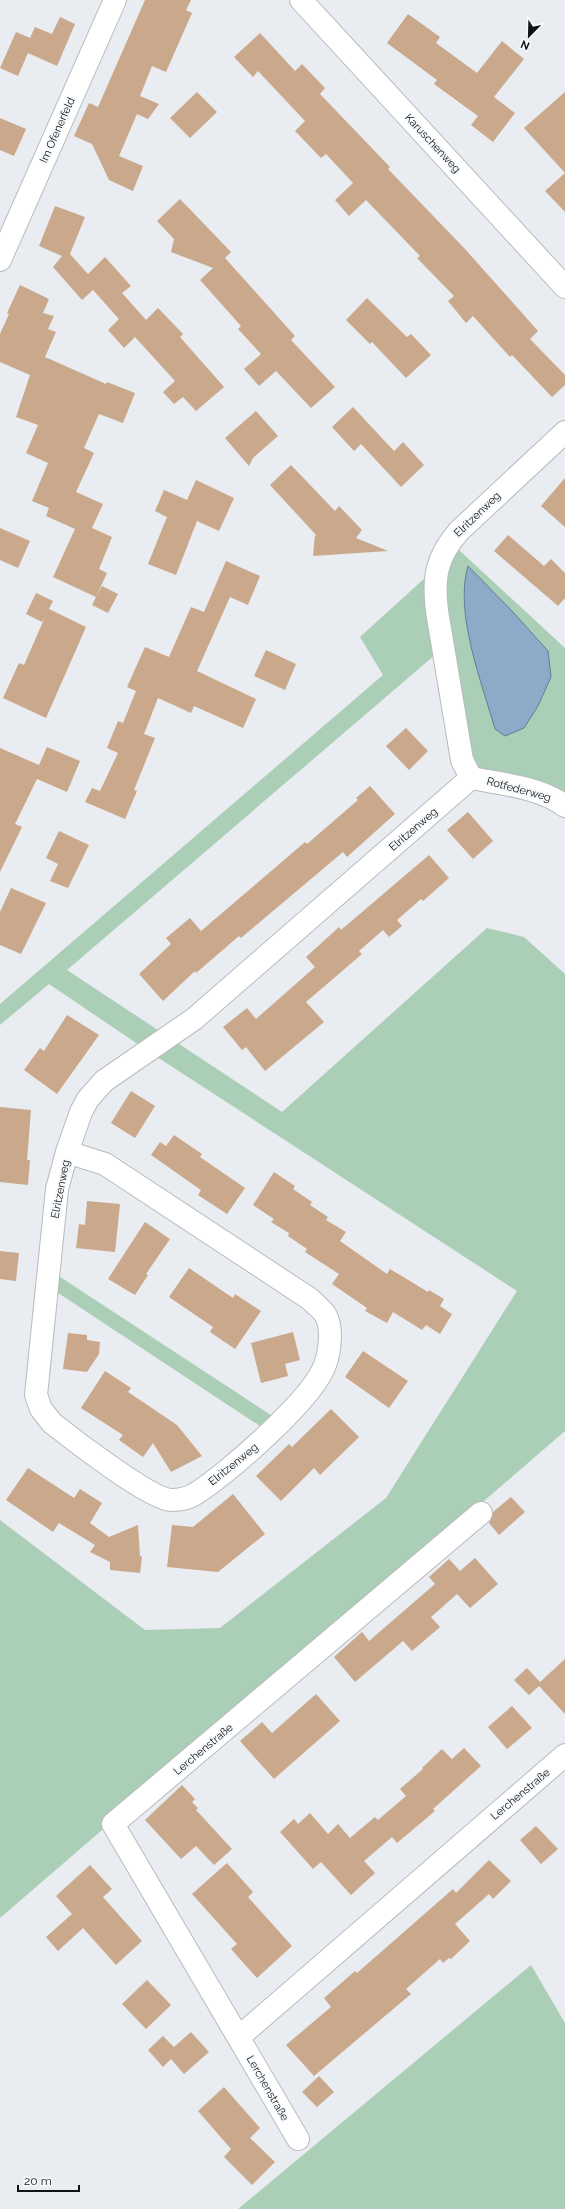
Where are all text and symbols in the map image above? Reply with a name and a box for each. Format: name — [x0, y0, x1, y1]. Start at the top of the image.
north arrow — [509, 16, 549, 56]
text: N — [519, 37, 532, 52]
street label: Im Ofenerfeld — [37, 95, 78, 165]
street label: Karuschenweg — [402, 111, 463, 176]
street label: Elritzenweg — [451, 489, 503, 540]
street label: Rotfederweg — [485, 775, 553, 804]
street label: Elritzenweg — [387, 805, 440, 854]
street label: Elritzenweg — [48, 1159, 73, 1220]
street label: Elritzenweg — [206, 1441, 261, 1488]
street label: Lerchenstraße — [171, 1721, 236, 1778]
street label: Lerchenstraße — [488, 1766, 553, 1823]
street label: Lerchenstraße — [244, 2053, 292, 2124]
scale bar — [18, 2167, 79, 2193]
text: 20 m — [24, 2174, 52, 2188]

